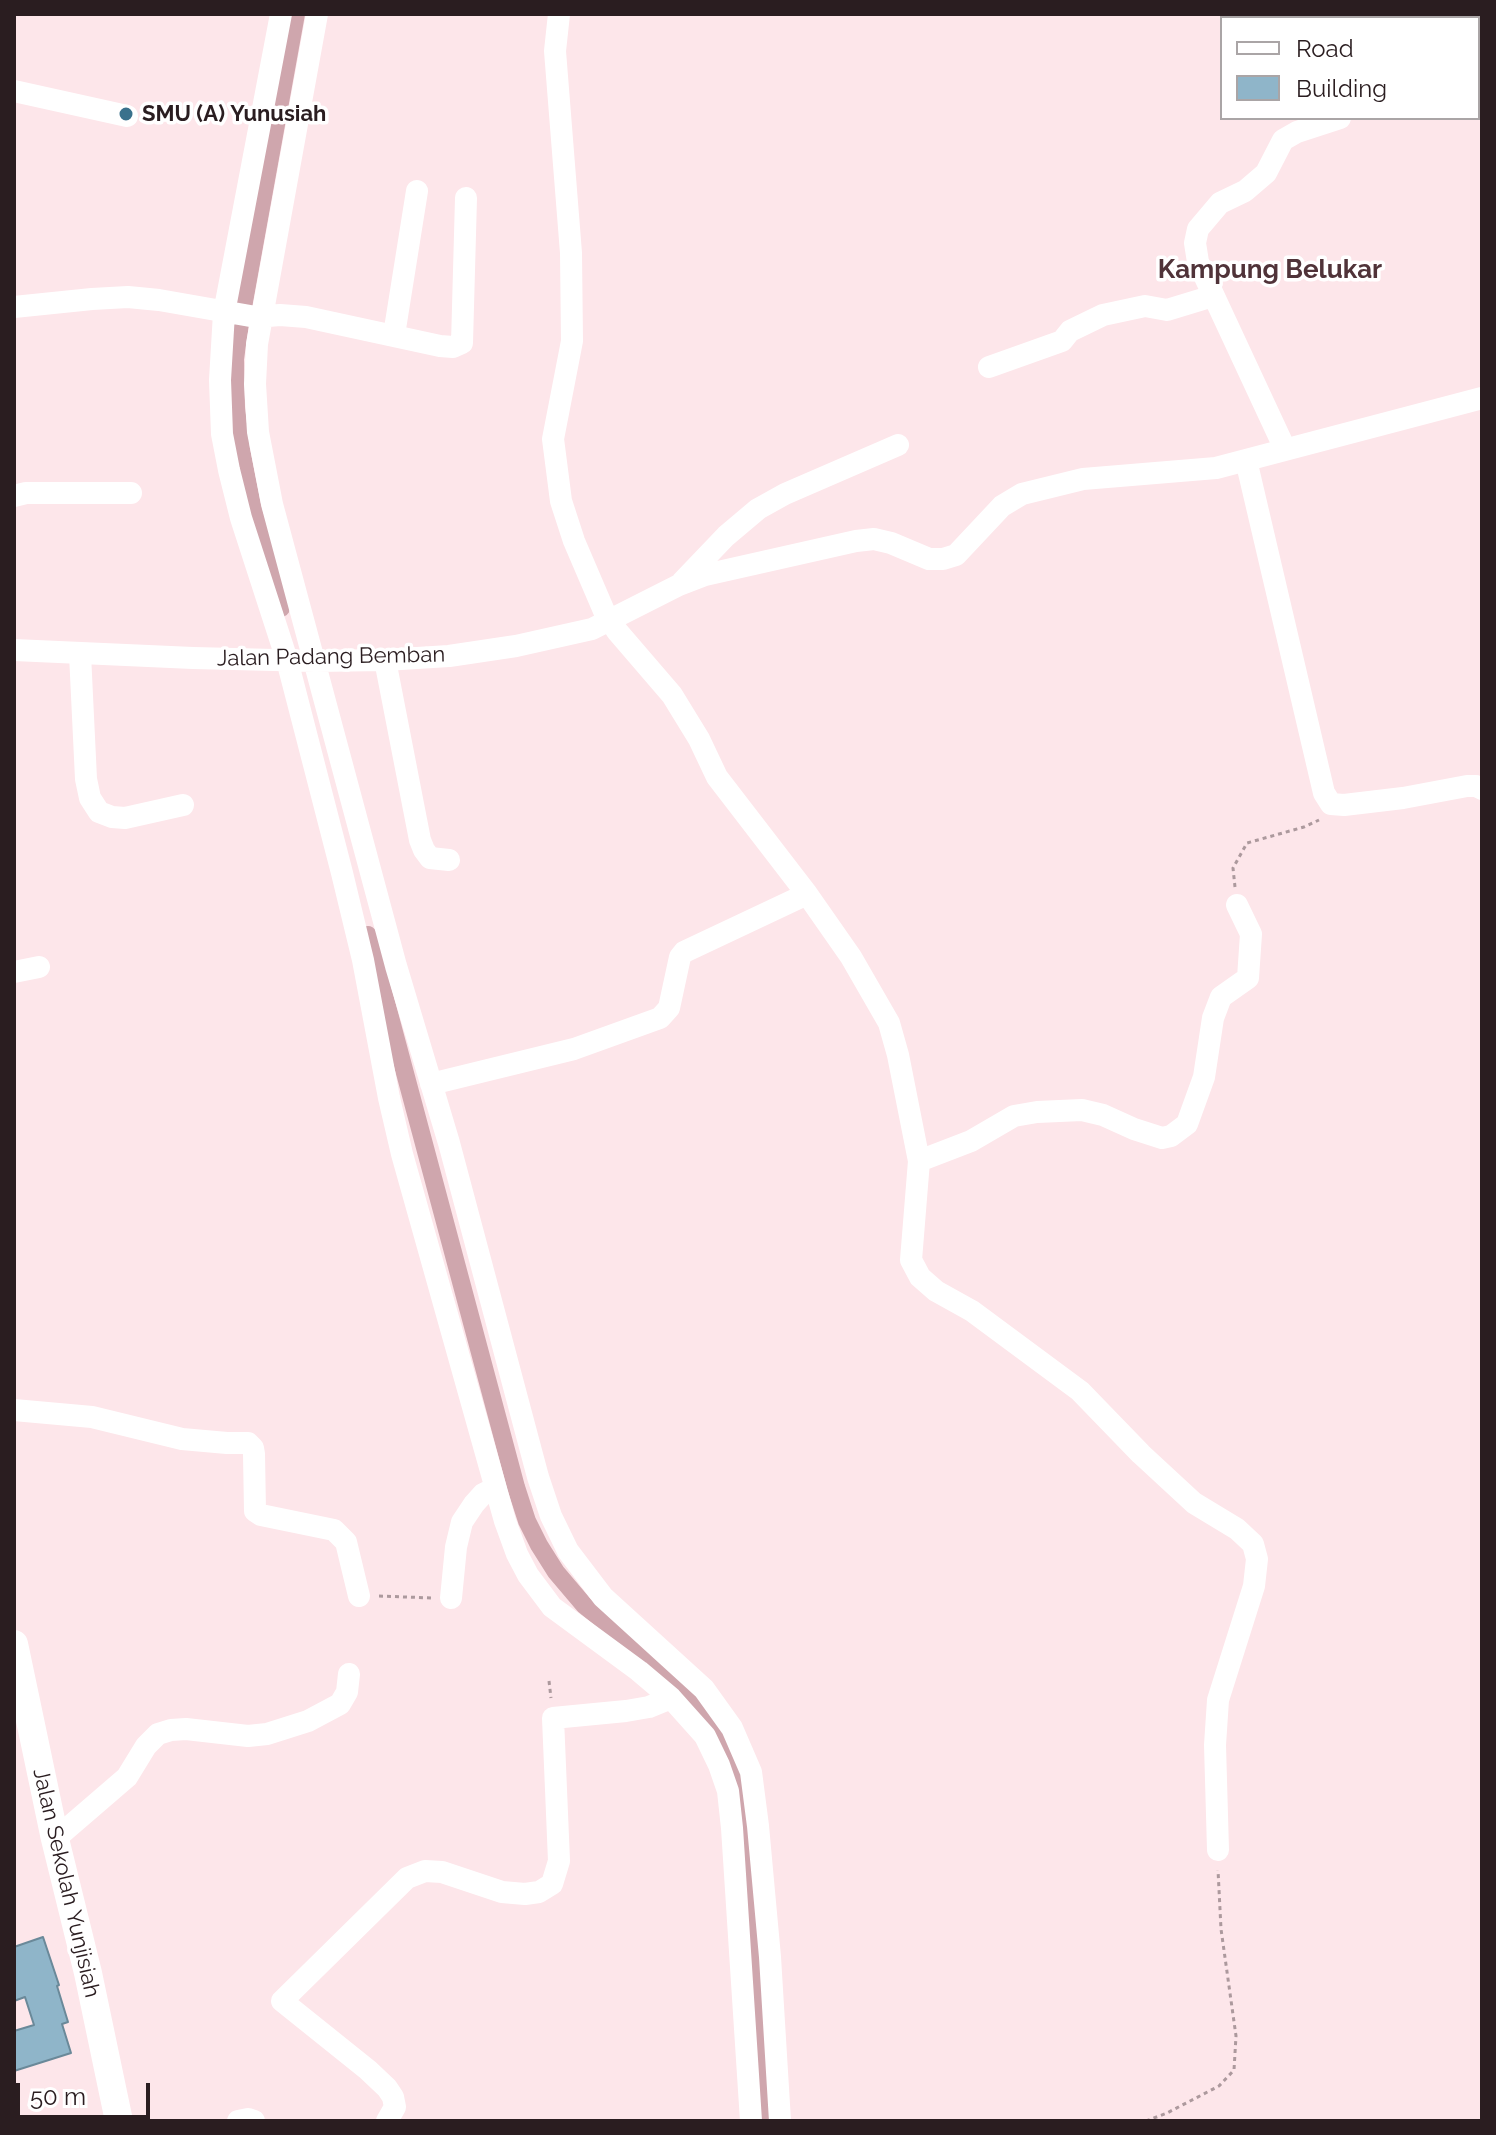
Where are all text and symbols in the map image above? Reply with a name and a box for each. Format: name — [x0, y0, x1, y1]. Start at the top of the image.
legend — [1220, 16, 1480, 120]
text: Road — [1296, 34, 1354, 63]
text: Building — [1296, 74, 1387, 103]
place label: SMU (A) Yunusiah — [142, 101, 326, 127]
marker: SMU (A) Yunusiah — [117, 105, 135, 123]
district label: Kampung Belukar — [1158, 254, 1382, 286]
street label: Jalan Padang Bemban — [217, 642, 445, 672]
street label: Jalan Sekolah Yunjisiah — [27, 1766, 105, 2000]
scale bar — [20, 2067, 154, 2117]
text: 50 m — [30, 2082, 86, 2111]

